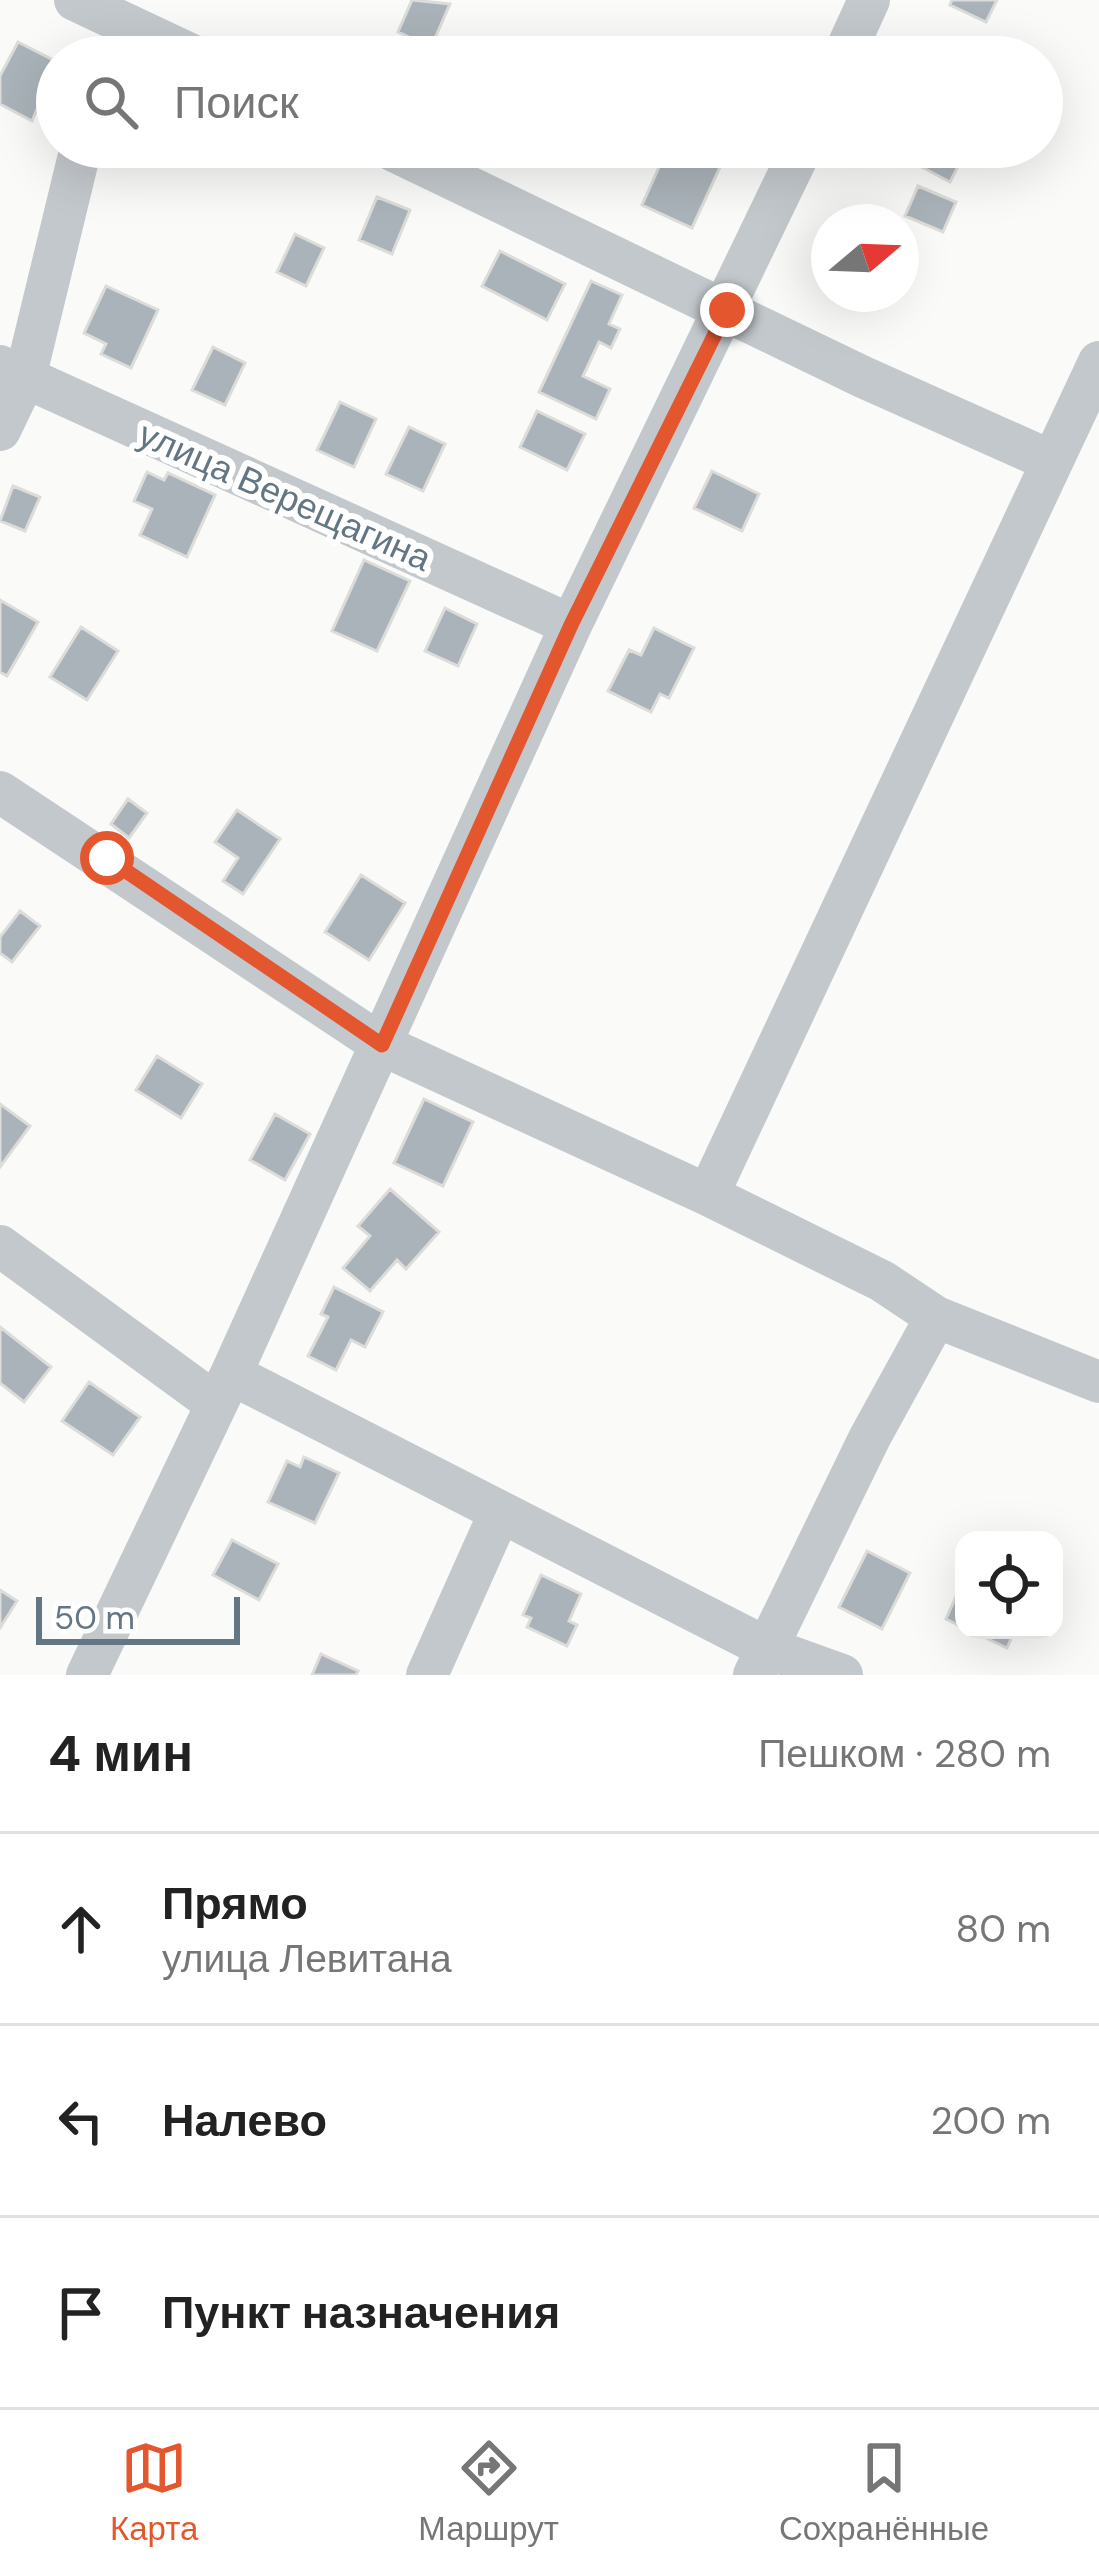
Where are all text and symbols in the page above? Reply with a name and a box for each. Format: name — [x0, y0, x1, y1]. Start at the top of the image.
search box — [36, 36, 1063, 168]
icon: search — [78, 69, 144, 135]
text: Поиск — [174, 73, 299, 132]
north arrow — [811, 204, 919, 312]
route end — [700, 283, 754, 337]
street label: улица Верещагина — [131, 410, 440, 582]
route start — [80, 831, 134, 885]
map controls — [955, 1531, 1063, 1639]
button: locate — [955, 1531, 1063, 1639]
scale bar — [36, 1591, 240, 1644]
text: 50 m — [54, 1596, 135, 1639]
text: 4 мин — [48, 1720, 193, 1787]
text: Пешком · 280 m — [758, 1728, 1051, 1779]
text: Прямо — [162, 1874, 308, 1933]
icon: ahead — [48, 1896, 114, 1962]
text: 80 m — [955, 1903, 1051, 1954]
text: улица Левитана — [162, 1933, 452, 1984]
icon: left — [48, 2088, 114, 2154]
text: Налево — [162, 2091, 327, 2150]
text: 200 m — [930, 2095, 1051, 2146]
icon: arrive — [48, 2280, 114, 2346]
text: Пункт назначения — [162, 2283, 560, 2342]
tab: Карта — [110, 2435, 198, 2550]
tab: Маршрут — [418, 2435, 559, 2550]
tab: Сохранённые — [779, 2435, 989, 2550]

